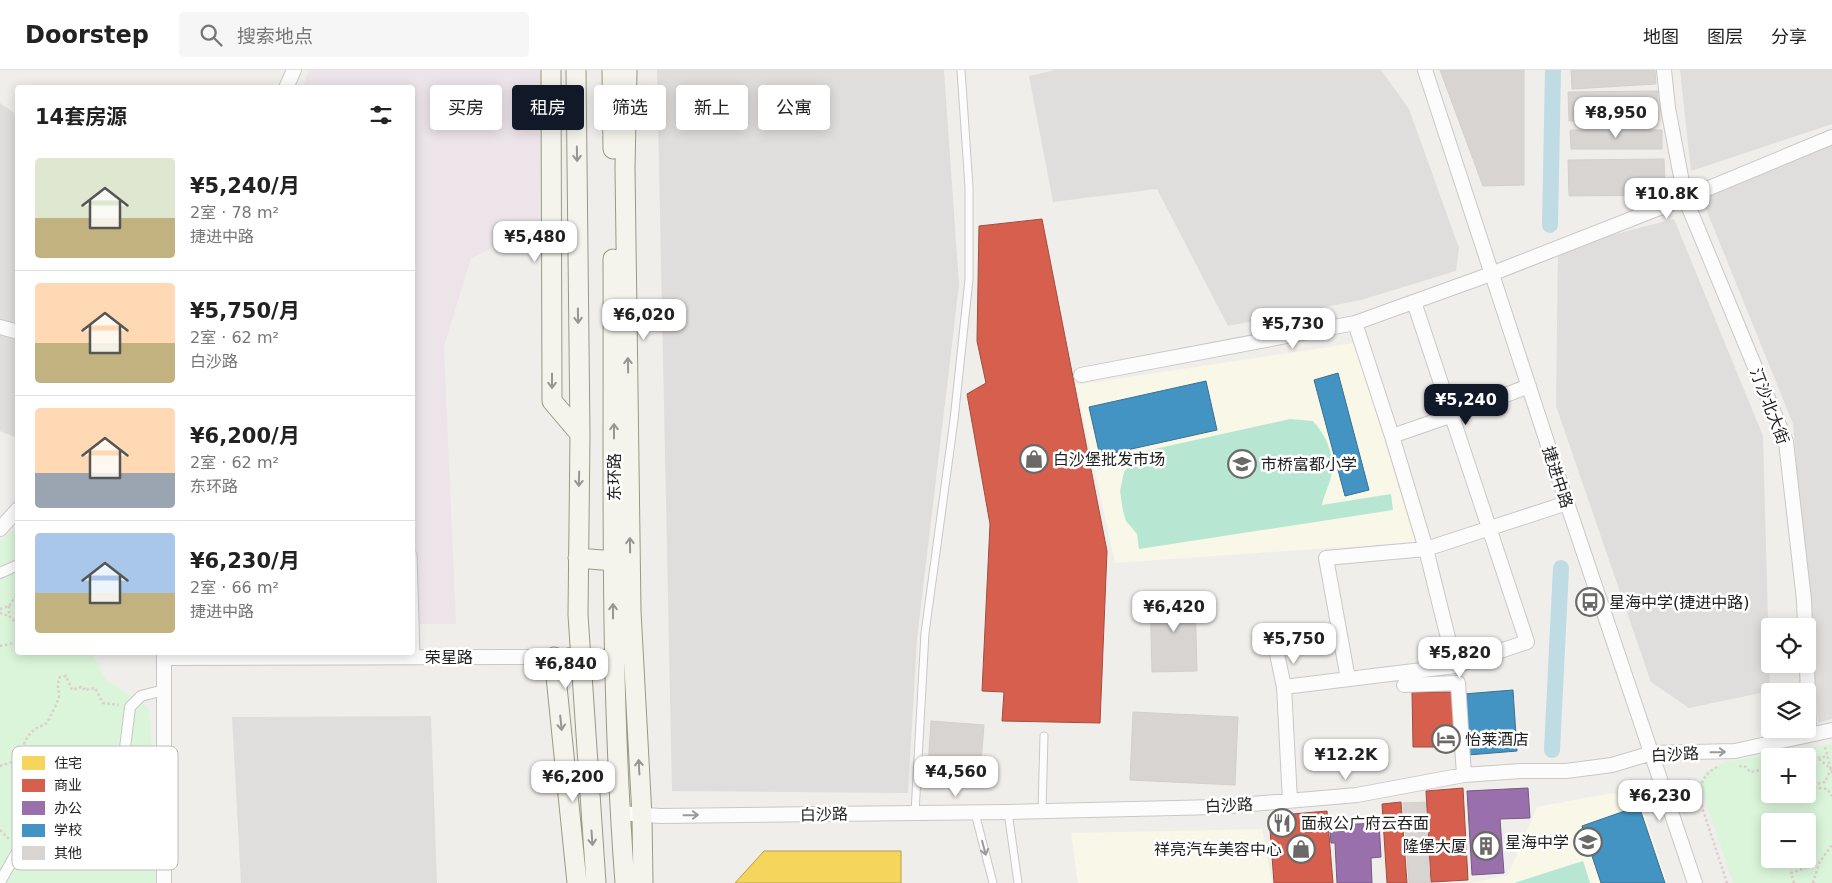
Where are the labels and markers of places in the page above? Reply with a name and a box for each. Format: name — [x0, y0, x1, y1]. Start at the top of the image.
pin: ¥8,950 — [1575, 97, 1657, 139]
pin: ¥10.8K — [1626, 178, 1708, 220]
pin: ¥5,480 — [494, 220, 576, 263]
pin: ¥6,020 — [603, 298, 685, 341]
pin: ¥5,730 — [1252, 308, 1334, 350]
pin: ¥5,240 — [1425, 384, 1507, 426]
shop icon: 白沙堡批发市场 — [1019, 444, 1049, 474]
school or university icon: 市桥富都小学 — [1227, 449, 1257, 479]
place label: 白沙堡批发市场 — [1053, 450, 1165, 469]
place label: 市桥富都小学 — [1261, 455, 1357, 474]
bus stop icon: 星海中学(捷进中路) — [1575, 587, 1605, 617]
pin: ¥6,420 — [1133, 590, 1215, 633]
place label: 星海中学(捷进中路) — [1609, 593, 1750, 612]
pin: ¥5,750 — [1253, 622, 1335, 665]
pin: ¥5,820 — [1419, 636, 1501, 679]
pin: ¥6,840 — [525, 648, 607, 690]
hotel icon: 怡莱酒店 — [1431, 724, 1461, 754]
place label: 怡莱酒店 — [1465, 730, 1529, 749]
pin: ¥12.2K — [1305, 738, 1387, 781]
pin: ¥4,560 — [915, 756, 997, 798]
pin: ¥6,200 — [532, 760, 614, 803]
pin: ¥6,230 — [1619, 780, 1701, 822]
restaurant icon: 面叔公广府云吞面 — [1267, 808, 1297, 838]
place label: 面叔公广府云吞面 — [1301, 814, 1429, 833]
school or university icon: 星海中学 — [1573, 827, 1603, 857]
building icon: 隆堡大厦 — [1471, 831, 1501, 861]
place label: 星海中学 — [1505, 833, 1569, 852]
shop icon: 祥亮汽车美容中心 — [1286, 834, 1316, 864]
place label: 隆堡大厦 — [1403, 837, 1467, 856]
place label: 祥亮汽车美容中心 — [1154, 840, 1282, 859]

